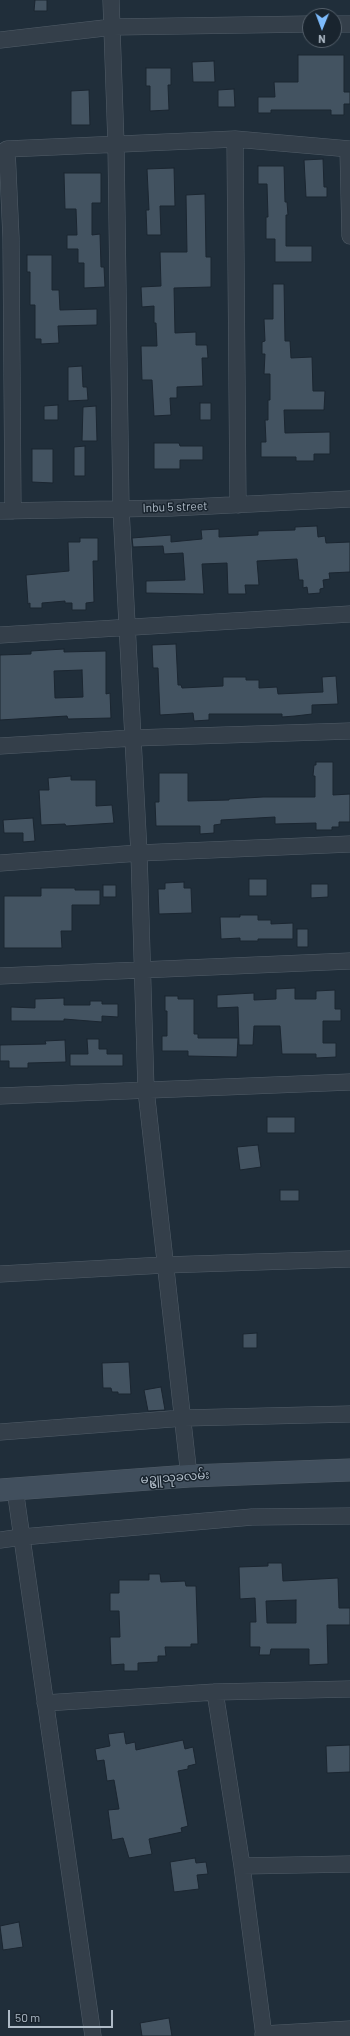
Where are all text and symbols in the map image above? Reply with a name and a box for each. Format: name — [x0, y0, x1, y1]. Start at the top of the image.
north arrow — [302, 8, 342, 48]
text: N — [318, 33, 326, 46]
street label: Inbu 5 street — [142, 499, 208, 515]
street label: မဥ္ဇူသုခလမ်း — [140, 1467, 210, 1487]
scale bar — [10, 2002, 115, 2028]
text: 50 m — [15, 2010, 40, 2024]

